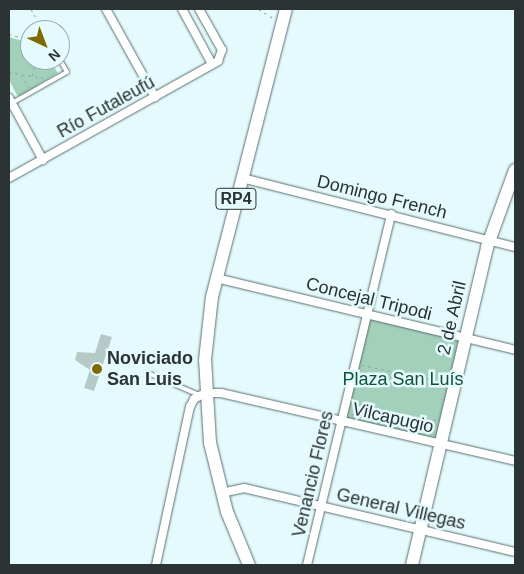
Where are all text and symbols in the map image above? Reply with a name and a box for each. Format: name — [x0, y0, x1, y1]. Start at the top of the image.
north arrow — [20, 20, 70, 70]
text: N — [45, 46, 64, 65]
street label: Río Futaleufú — [54, 71, 158, 143]
street label: Domingo French — [315, 170, 449, 224]
road number: RP4 — [215, 185, 257, 212]
street label: Concejal Tripodi — [304, 273, 434, 325]
street label: 2 de Abril — [433, 279, 471, 357]
place label: Noviciado San Luis — [107, 348, 193, 390]
marker: Noviciado San Luis — [91, 363, 103, 375]
park label: Plaza San Luís — [342, 368, 464, 390]
street label: Vilcapugio — [350, 398, 436, 438]
street label: Venancio Flores — [288, 409, 338, 539]
street label: General Villegas — [334, 484, 468, 534]

